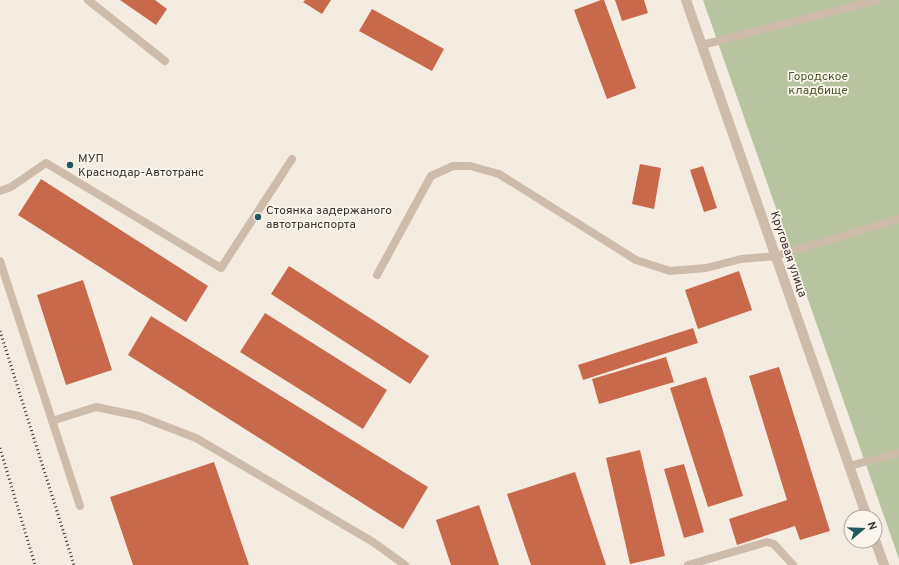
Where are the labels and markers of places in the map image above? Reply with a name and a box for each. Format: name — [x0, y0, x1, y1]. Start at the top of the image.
place label: МУП Краснодар-Автотранс — [78, 151, 204, 181]
marker: МУП Краснодар-Автотранс — [65, 160, 75, 170]
place label: Стоянка задержаного автотранспорта — [266, 203, 392, 233]
marker: Стоянка задержаного автотранспорта — [253, 212, 263, 222]

